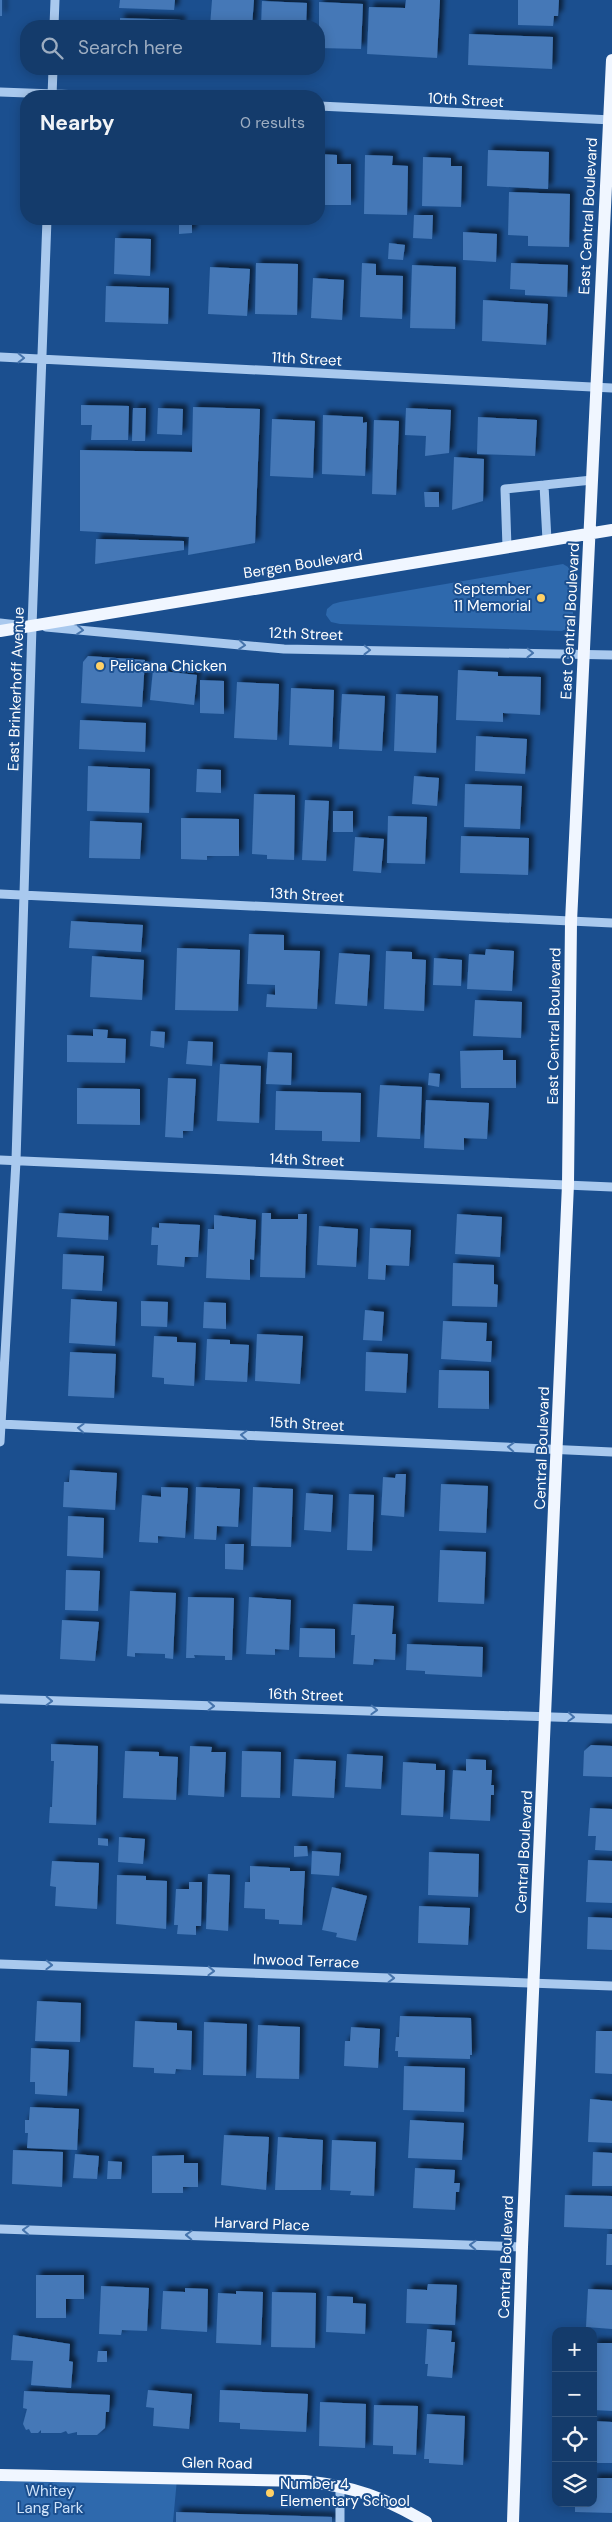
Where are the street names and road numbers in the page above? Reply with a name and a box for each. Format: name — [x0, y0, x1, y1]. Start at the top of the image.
street label: 10th Street — [428, 88, 505, 112]
street label: East Central Boulevard — [574, 137, 602, 295]
street label: 11th Street — [271, 347, 343, 371]
street label: East Central Boulevard — [556, 542, 584, 700]
street label: Bergen Boulevard — [242, 545, 364, 583]
street label: East Brinkerhoff Avenue — [3, 607, 29, 771]
street label: 12th Street — [269, 623, 344, 645]
street label: 13th Street — [269, 883, 345, 907]
street label: East Central Boulevard — [543, 947, 565, 1105]
street label: 14th Street — [269, 1149, 345, 1171]
street label: Central Boulevard — [530, 1386, 554, 1510]
street label: 15th Street — [269, 1412, 345, 1436]
street label: 16th Street — [268, 1684, 344, 1706]
street label: Central Boulevard — [511, 1790, 537, 1914]
street label: Inwood Terrace — [252, 1949, 360, 1973]
street label: Central Boulevard — [494, 2195, 518, 2319]
street label: Harvard Place — [214, 2212, 310, 2236]
street label: Glen Road — [181, 2452, 253, 2474]

